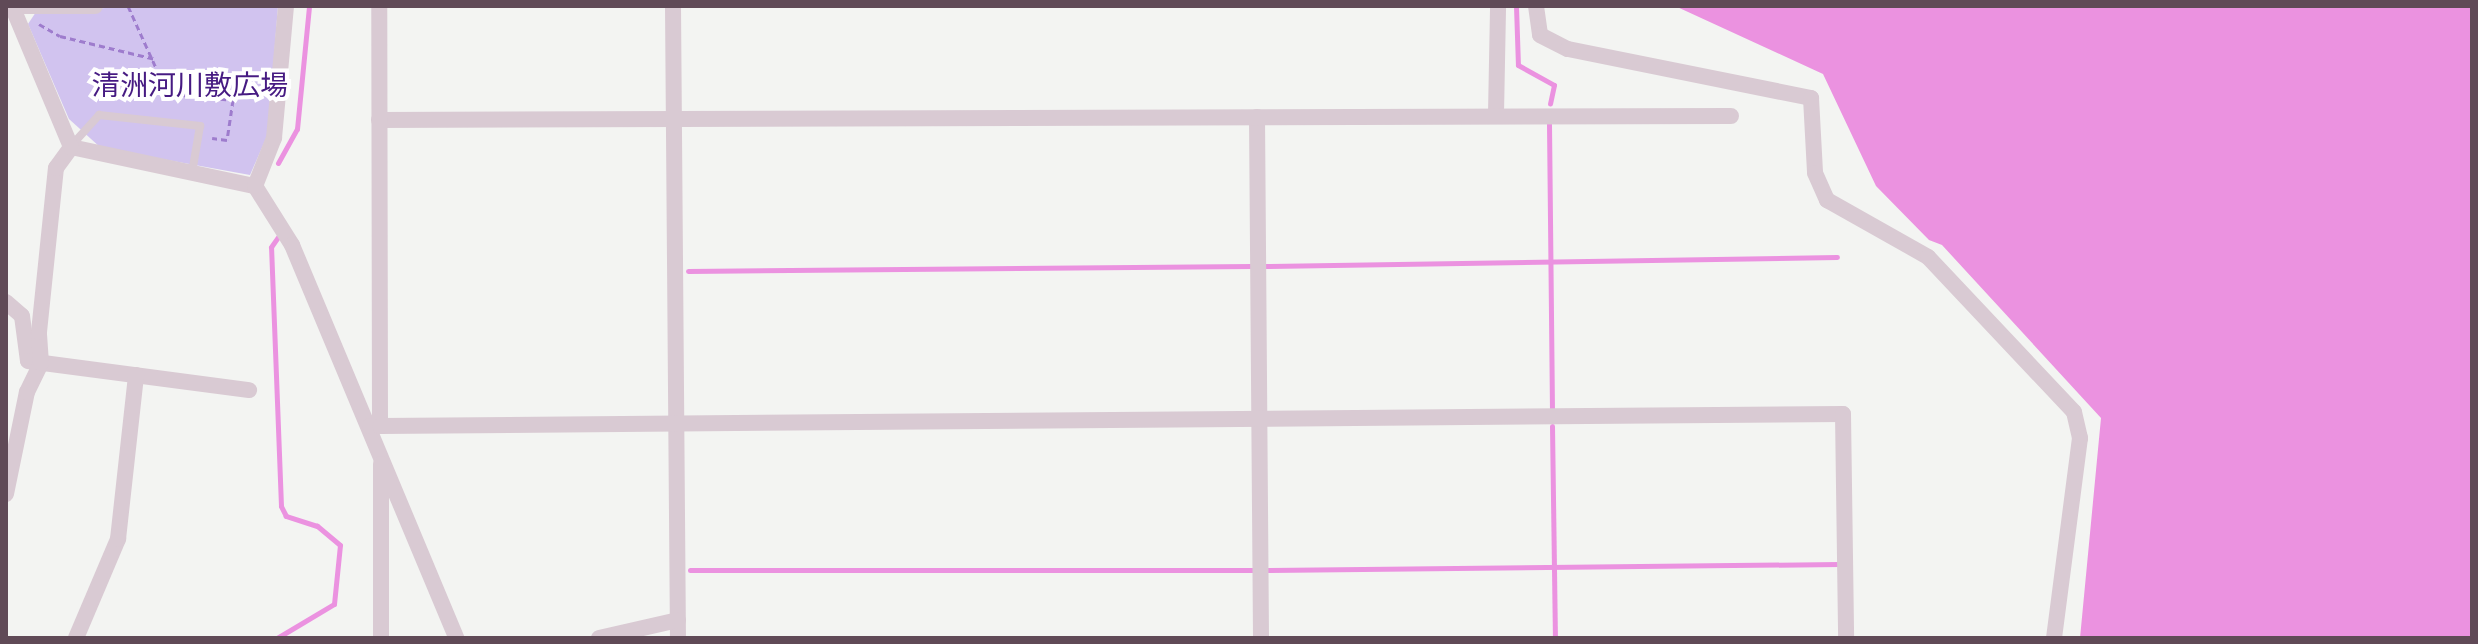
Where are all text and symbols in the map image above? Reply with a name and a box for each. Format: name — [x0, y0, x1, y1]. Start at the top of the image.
park label: 清洲河川敷広場 — [92, 68, 288, 102]

